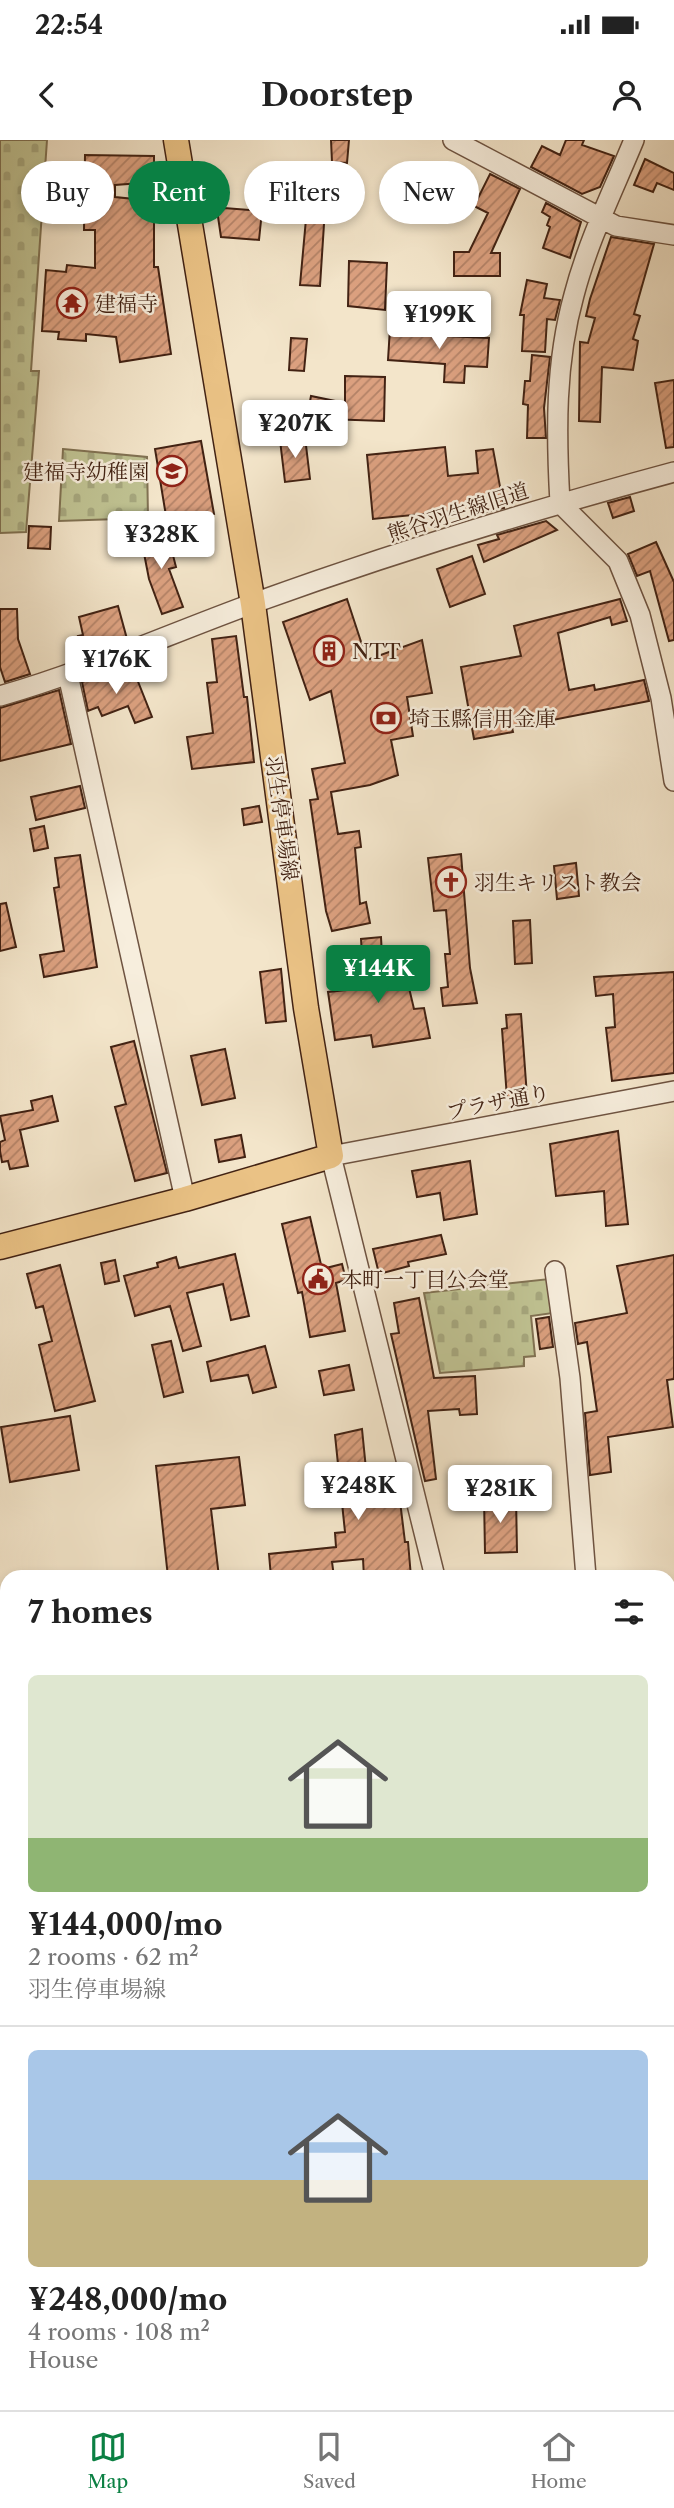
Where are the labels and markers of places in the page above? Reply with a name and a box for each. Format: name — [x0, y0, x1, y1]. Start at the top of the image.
temple icon: 建福寺 — [55, 286, 89, 320]
place label: 建福寺 — [95, 291, 158, 316]
pin: ¥199K — [390, 292, 488, 351]
pin: ¥207K — [246, 400, 344, 460]
school or university icon: 建福寺幼稚園 — [155, 454, 189, 488]
place label: 建福寺幼稚園 — [23, 459, 149, 484]
pin: ¥328K — [112, 512, 210, 571]
building icon: NTT — [312, 634, 346, 668]
pin: ¥176K — [67, 636, 165, 696]
place label: NTT — [352, 639, 401, 664]
bank icon: 埼玉縣信用金庫 — [369, 701, 403, 735]
place label: 埼玉縣信用金庫 — [409, 706, 556, 731]
church icon: 羽生キリスト教会 — [434, 865, 468, 899]
place label: 羽生キリスト教会 — [474, 870, 642, 895]
pin: ¥144K — [329, 946, 427, 1005]
public building icon: 本町一丁目公会堂 — [301, 1262, 335, 1296]
place label: 本町一丁目公会堂 — [341, 1267, 509, 1292]
pin: ¥248K — [309, 1462, 407, 1522]
pin: ¥281K — [451, 1466, 549, 1525]

